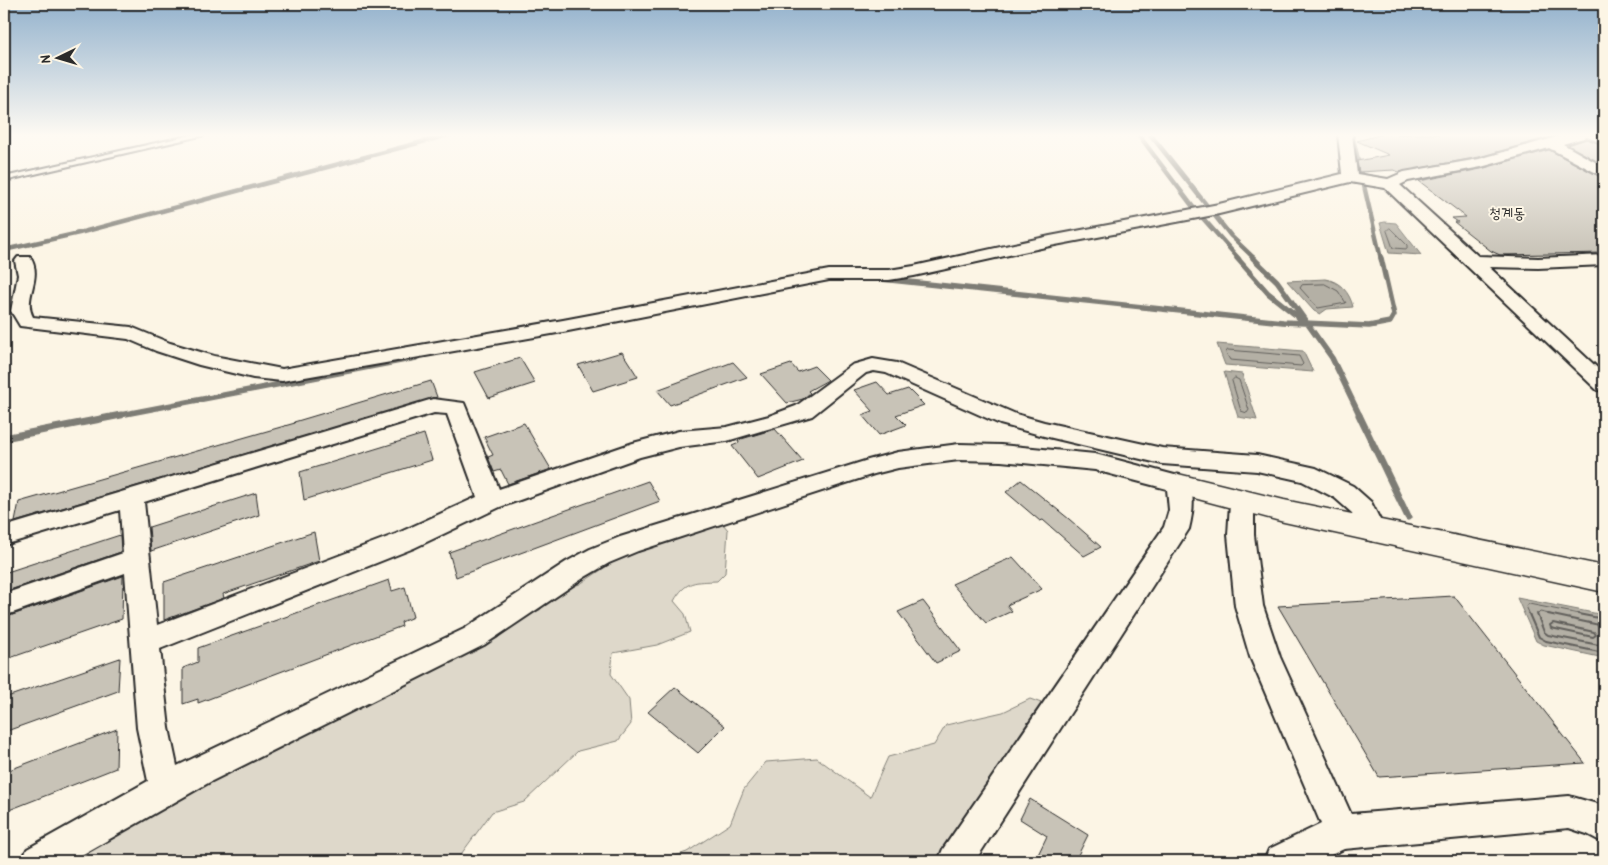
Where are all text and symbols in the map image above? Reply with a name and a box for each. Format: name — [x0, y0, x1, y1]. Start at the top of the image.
north arrow — [32, 32, 82, 82]
text: N — [35, 54, 54, 64]
district label: 청계동 — [1489, 202, 1525, 223]

